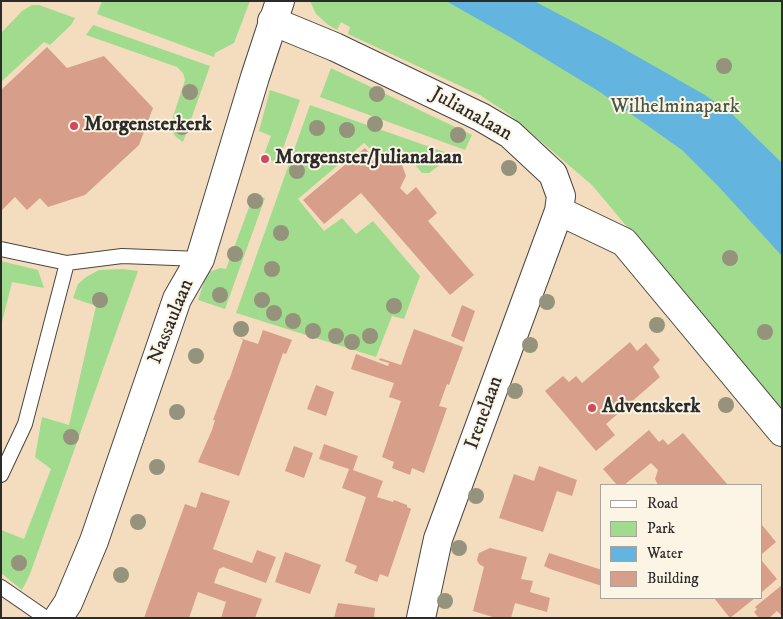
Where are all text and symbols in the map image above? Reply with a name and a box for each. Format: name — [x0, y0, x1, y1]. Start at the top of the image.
street label: Julianalaan — [426, 83, 516, 147]
park label: Wilhelminapark — [610, 96, 740, 120]
place label: Morgensterkerk — [84, 114, 212, 138]
marker: Morgensterkerk — [68, 120, 80, 132]
place label: Morgenster/Julianalaan — [275, 147, 462, 171]
marker: Morgenster/Julianalaan — [259, 153, 271, 165]
street label: Nassaulaan — [144, 276, 200, 368]
street label: Irenelaan — [461, 373, 509, 453]
place label: Adventskerk — [602, 396, 700, 420]
marker: Adventskerk — [586, 402, 598, 414]
legend — [600, 484, 763, 599]
text: Road — [647, 494, 678, 513]
text: Park — [647, 519, 675, 538]
text: Water — [647, 544, 683, 563]
text: Building — [647, 569, 699, 588]

